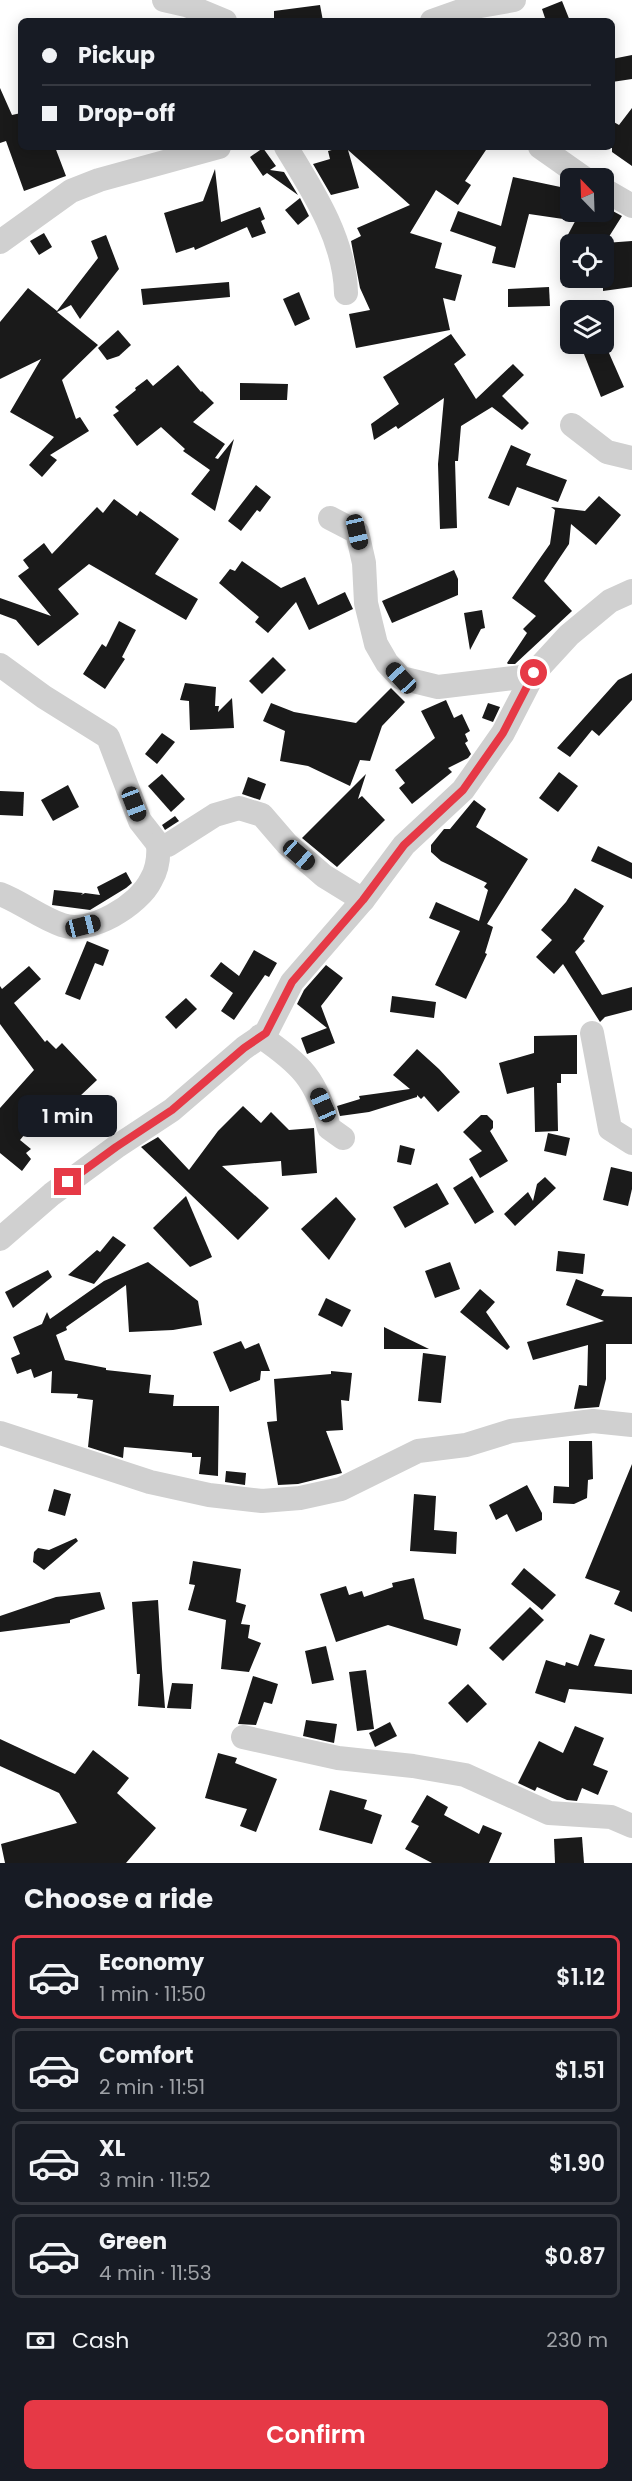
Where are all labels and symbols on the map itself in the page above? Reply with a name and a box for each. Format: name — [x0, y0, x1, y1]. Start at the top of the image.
north arrow — [560, 168, 614, 222]
car — [344, 512, 370, 552]
car — [382, 659, 420, 697]
route start — [520, 659, 547, 686]
car — [119, 784, 149, 824]
car — [280, 836, 318, 874]
car — [63, 913, 103, 939]
car — [307, 1085, 339, 1125]
callout: 1 min — [19, 1095, 118, 1137]
route end — [54, 1168, 81, 1195]

